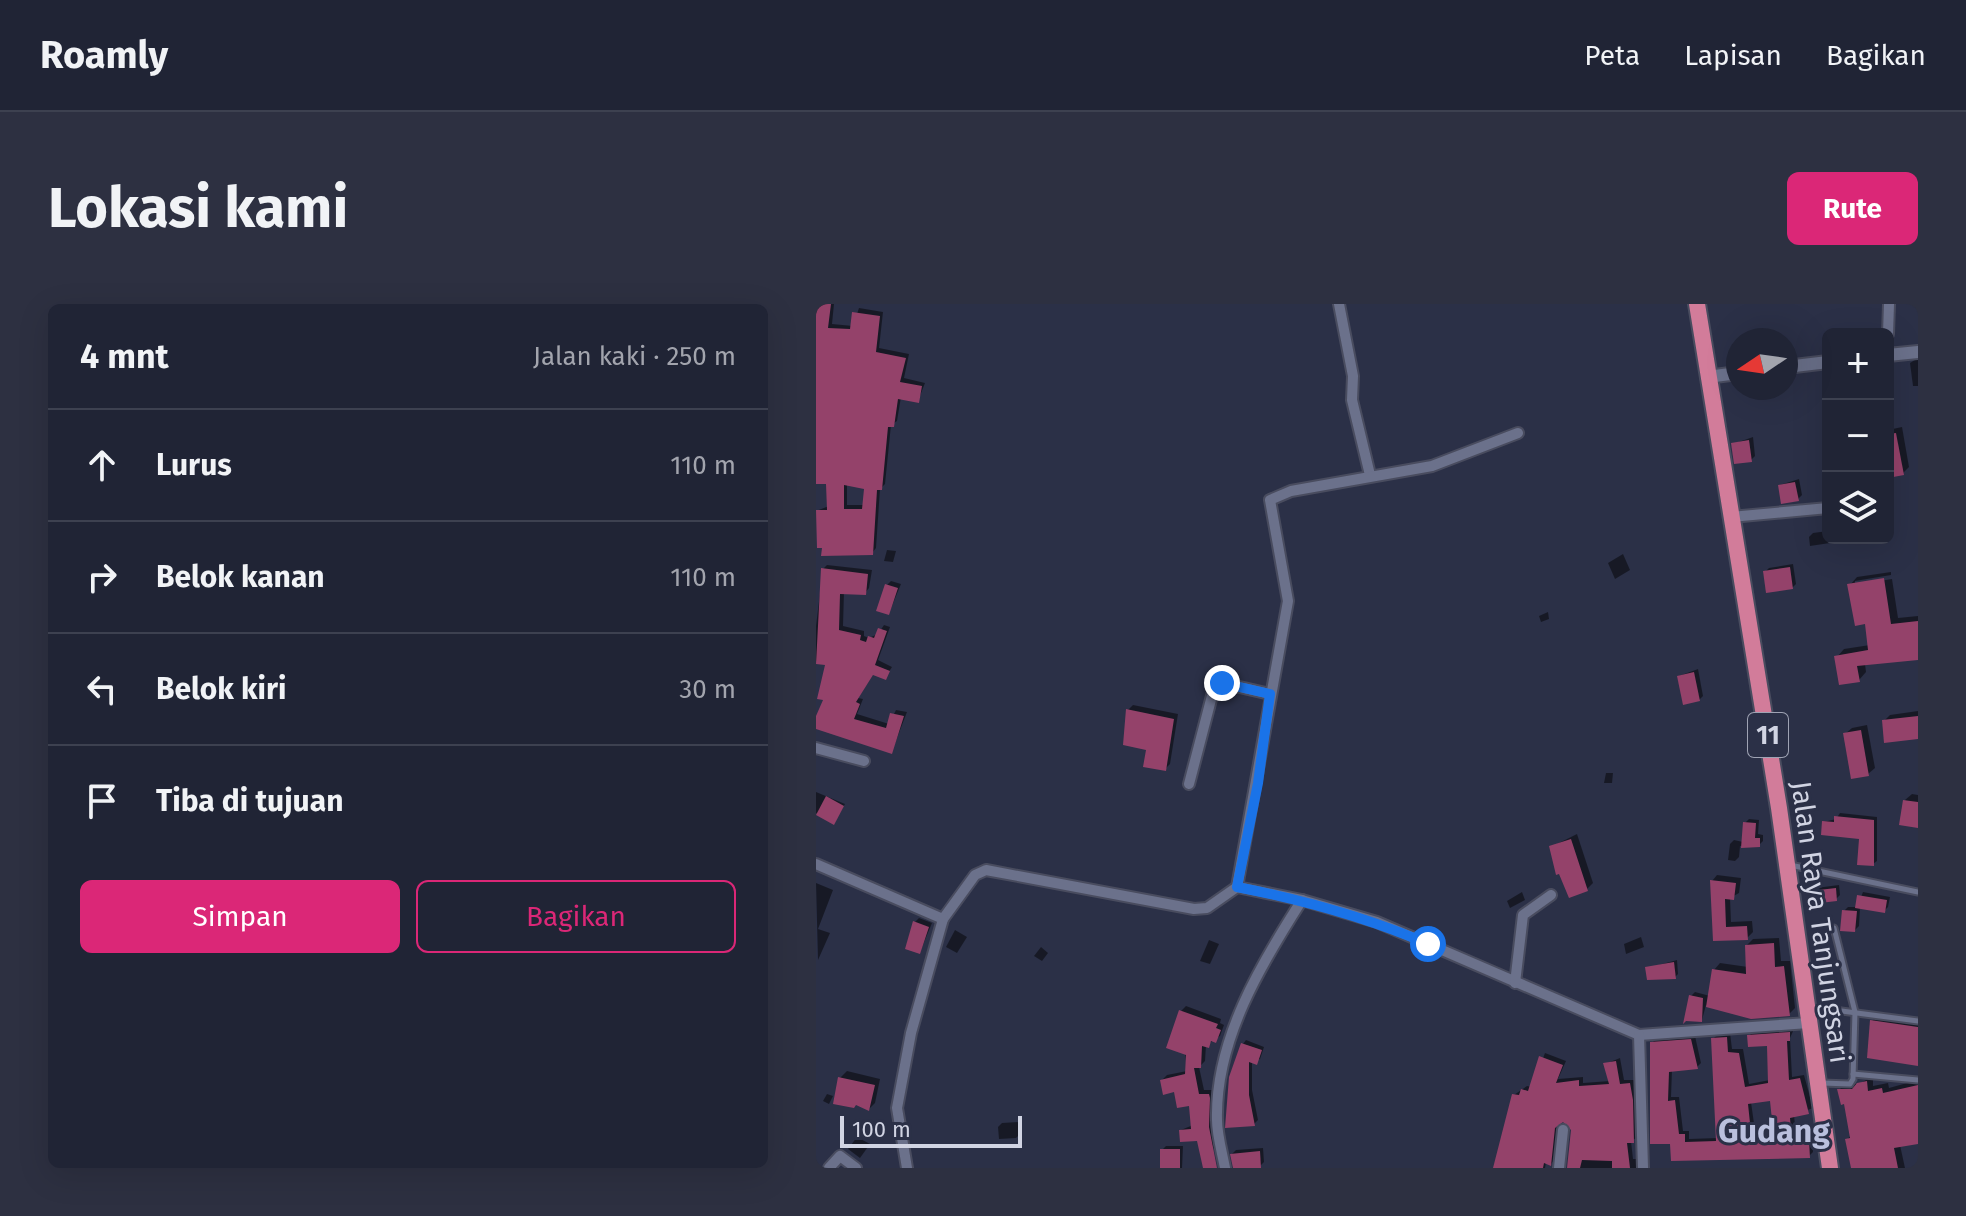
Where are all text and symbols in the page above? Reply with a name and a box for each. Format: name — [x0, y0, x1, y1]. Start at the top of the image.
text: Roamly — [40, 32, 168, 78]
text: Peta — [1584, 39, 1640, 72]
text: Lapisan — [1684, 39, 1782, 72]
text: Bagikan — [1826, 39, 1926, 72]
button: Rute — [1787, 172, 1918, 245]
text: Lokasi kami — [48, 175, 348, 242]
north arrow — [1726, 328, 1798, 400]
map controls — [1822, 328, 1894, 544]
button: + — [1822, 328, 1894, 400]
text: 4 mnt — [80, 336, 169, 377]
text: Jalan kaki · 250 m — [533, 341, 736, 372]
button: − — [1822, 400, 1894, 472]
icon: ahead — [80, 443, 124, 487]
text: Lurus — [156, 447, 232, 483]
text: 110 m — [670, 450, 736, 481]
button: layers — [1822, 472, 1894, 544]
icon: right — [80, 555, 124, 599]
text: Belok kanan — [156, 559, 325, 595]
text: 110 m — [670, 562, 736, 593]
route end — [1204, 665, 1240, 701]
icon: left — [80, 667, 124, 711]
text: Belok kiri — [156, 671, 287, 707]
text: 30 m — [679, 674, 736, 705]
road number: 11 — [1748, 713, 1788, 757]
icon: arrive — [80, 779, 124, 823]
street label: Jalan Raya Tanjungsari — [1784, 779, 1857, 1065]
text: Tiba di tujuan — [156, 783, 343, 819]
button: Simpan — [80, 880, 400, 953]
button: Bagikan — [416, 880, 736, 953]
route start — [1410, 926, 1446, 962]
scale bar — [840, 1112, 1022, 1148]
district label: Gudang — [1718, 1112, 1830, 1150]
text: 100 m — [852, 1116, 911, 1143]

